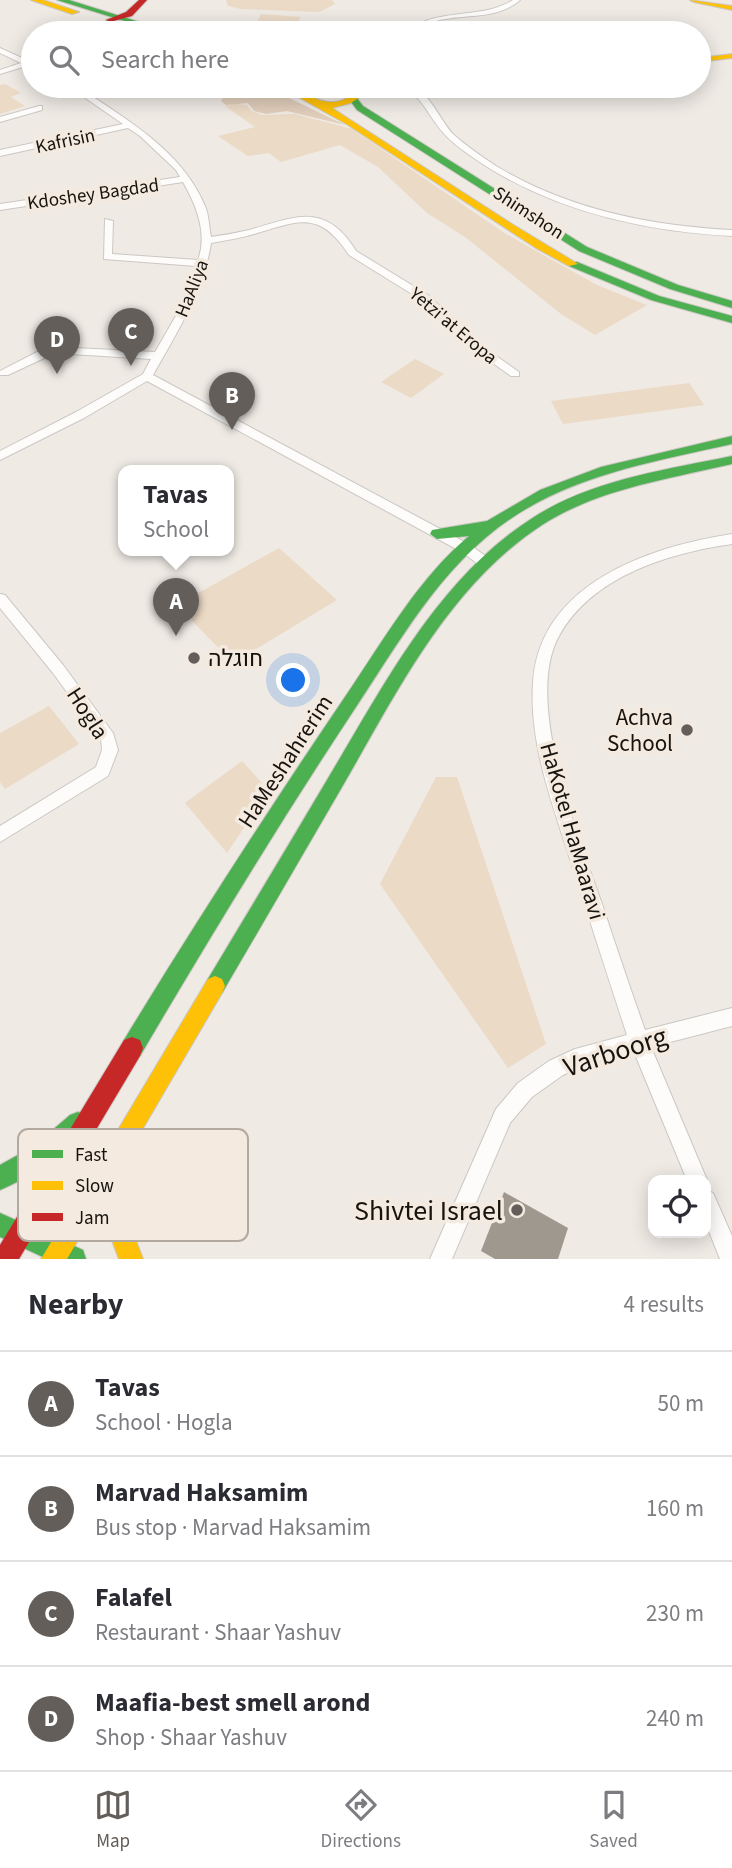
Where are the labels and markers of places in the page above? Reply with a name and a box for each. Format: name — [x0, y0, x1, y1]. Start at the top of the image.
pin: C — [108, 308, 154, 366]
pin: D — [34, 316, 80, 374]
pin: B — [209, 372, 255, 430]
pin: A — [153, 578, 199, 636]
place label: חוגלה — [208, 642, 263, 675]
marker: חוגלה — [186, 650, 202, 666]
place label: Achva School — [607, 701, 673, 760]
marker: Achva School — [679, 722, 695, 738]
place label: Shivtei Israel — [354, 1191, 503, 1231]
marker: Shivtei Israel — [509, 1202, 525, 1218]

